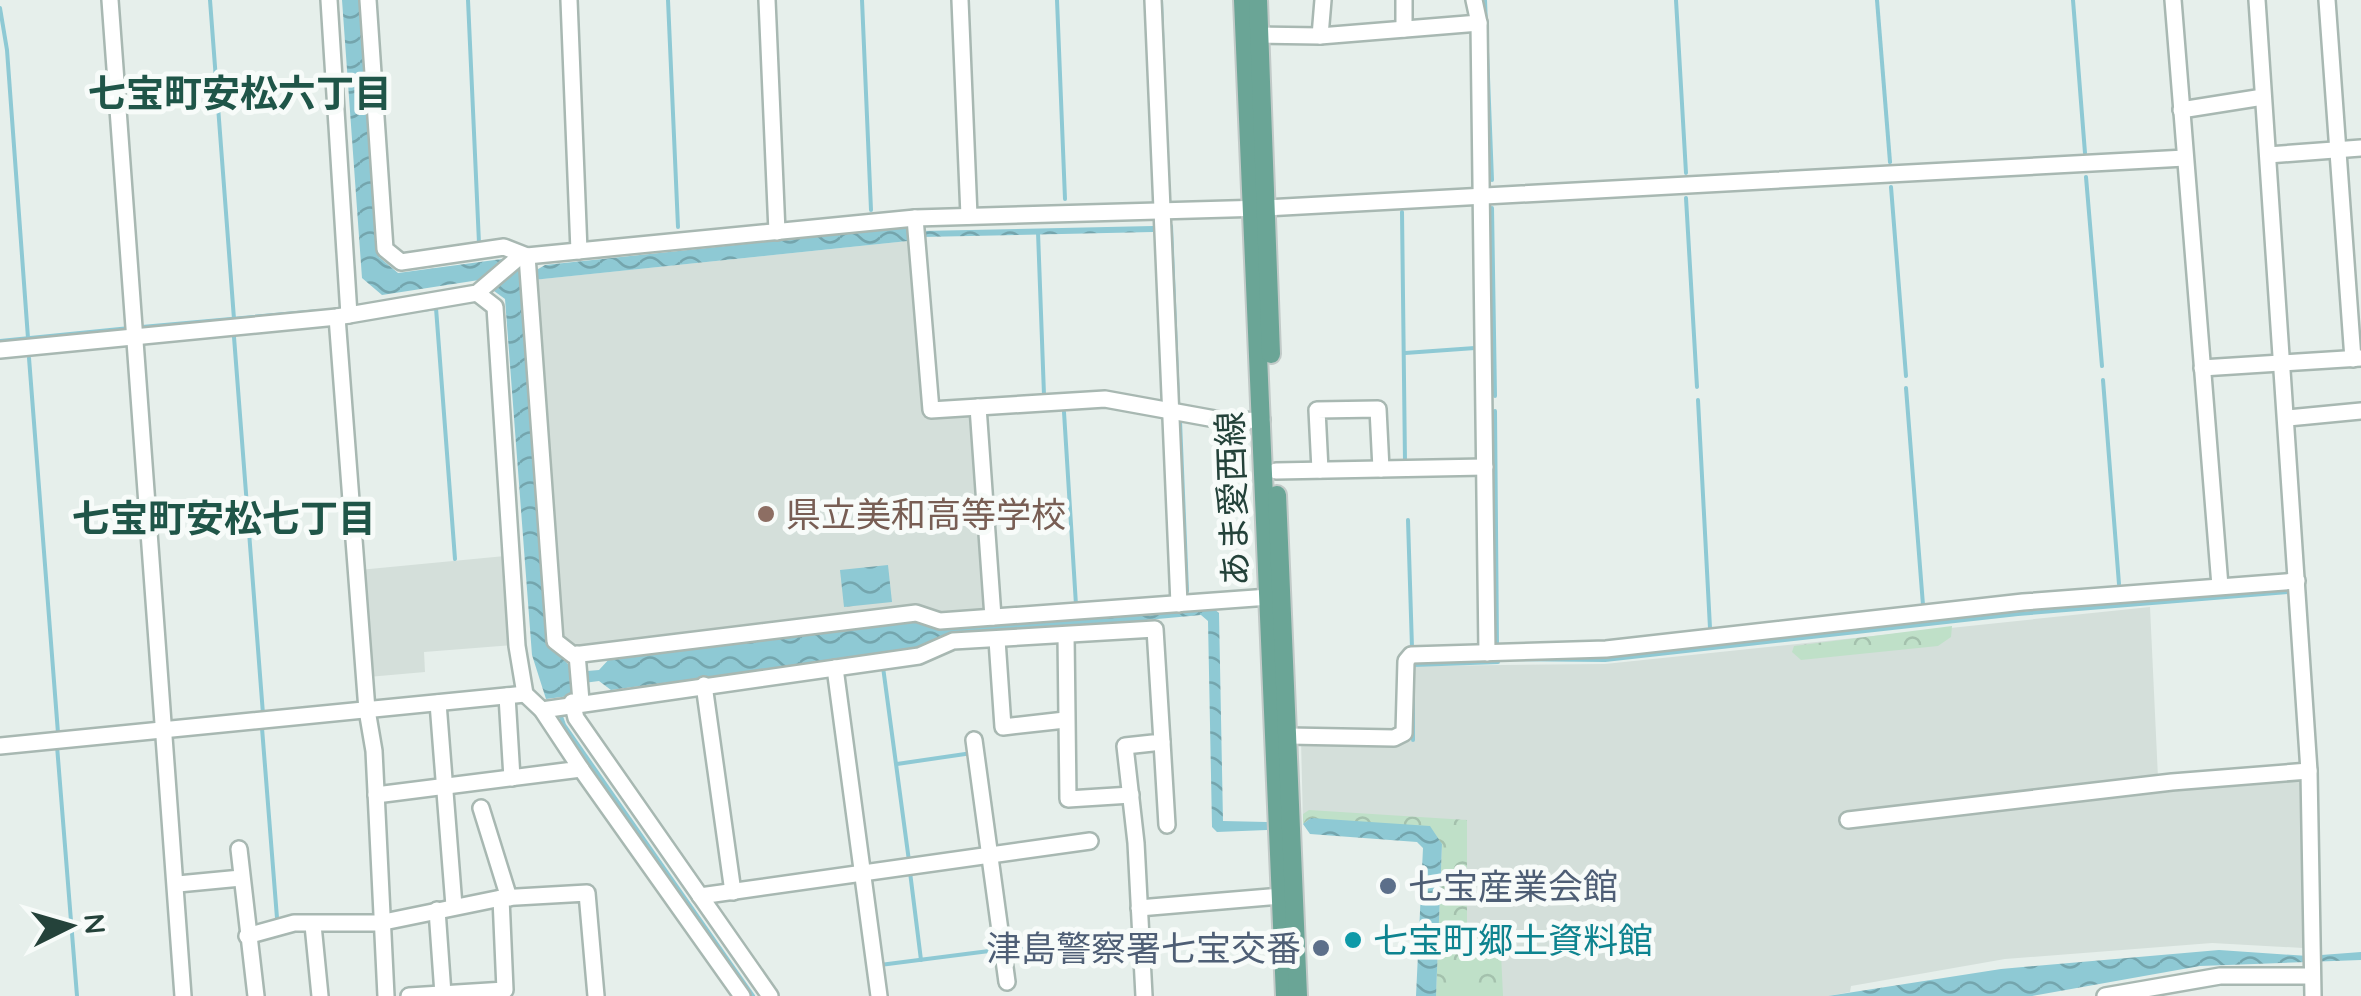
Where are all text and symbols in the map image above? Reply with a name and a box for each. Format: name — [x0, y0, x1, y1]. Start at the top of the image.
district label: 七宝町安松六丁目 — [88, 69, 392, 117]
street label: あま愛西線 — [1207, 411, 1257, 587]
place label: 県立美和高等学校 — [786, 492, 1066, 536]
district label: 七宝町安松七丁目 — [72, 494, 376, 542]
marker: 県立美和高等学校 — [755, 503, 777, 525]
place label: 七宝産業会館 — [1408, 864, 1618, 908]
marker: 七宝産業会館 — [1377, 875, 1399, 897]
north arrow — [20, 876, 120, 976]
text: N — [77, 912, 114, 936]
place label: 七宝町郷土資料館 — [1373, 918, 1653, 962]
place label: 津島警察署七宝交番 — [986, 926, 1301, 970]
marker: 七宝町郷土資料館 — [1342, 929, 1364, 951]
marker: 津島警察署七宝交番 — [1310, 937, 1332, 959]

